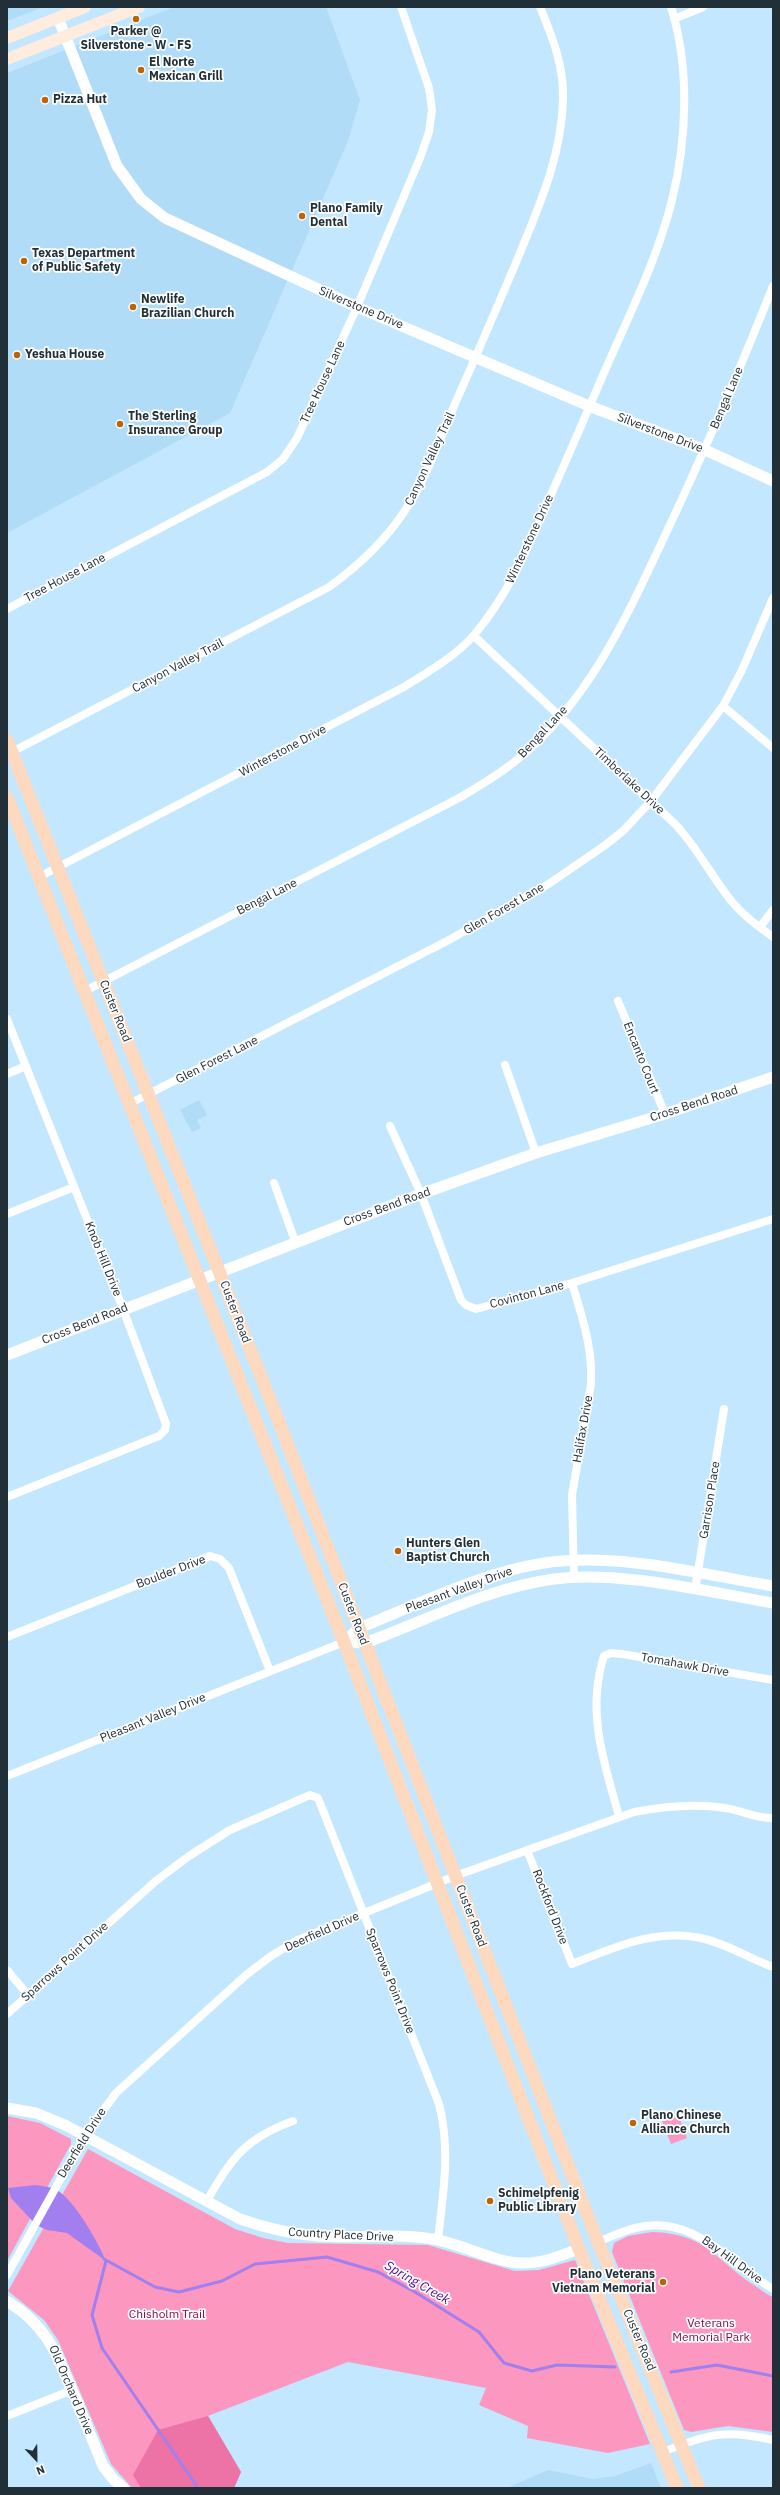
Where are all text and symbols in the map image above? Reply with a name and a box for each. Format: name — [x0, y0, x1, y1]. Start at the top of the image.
marker: Parker @ Silverstone - W - FS — [131, 14, 141, 24]
place label: Parker @ Silverstone - W - FS — [81, 25, 191, 53]
place label: El Norte Mexican Grill — [149, 56, 223, 84]
marker: El Norte Mexican Grill — [136, 65, 146, 75]
place label: Pizza Hut — [53, 93, 107, 107]
marker: Pizza Hut — [40, 95, 50, 105]
place label: Plano Family Dental — [310, 202, 383, 230]
marker: Plano Family Dental — [297, 211, 307, 221]
place label: Texas Department of Public Safety — [32, 247, 135, 275]
marker: Texas Department of Public Safety — [19, 256, 29, 266]
street label: Silverstone Drive — [316, 284, 406, 332]
place label: Newlife Brazilian Church — [141, 293, 234, 321]
marker: Newlife Brazilian Church — [128, 302, 138, 312]
street label: Tree House Lane — [298, 338, 348, 426]
place label: Yeshua House — [25, 348, 104, 362]
marker: Yeshua House — [12, 350, 22, 360]
street label: Bengal Lane — [708, 365, 746, 431]
place label: The Sterling Insurance Group — [128, 410, 223, 438]
street label: Canyon Valley Trail — [402, 410, 458, 508]
street label: Silverstone Drive — [615, 410, 705, 456]
marker: The Sterling Insurance Group — [115, 419, 125, 429]
street label: Winterstone Drive — [503, 492, 557, 586]
street label: Tree House Lane — [22, 551, 108, 605]
street label: Canyon Valley Trail — [130, 636, 226, 696]
street label: Bengal Lane — [515, 703, 571, 761]
street label: Winterstone Drive — [237, 722, 329, 780]
street label: Timberlake Drive — [591, 745, 667, 817]
street label: Bengal Lane — [234, 876, 300, 918]
street label: Glen Forest Lane — [461, 880, 547, 938]
street label: Custer Road — [96, 978, 134, 1044]
street label: Encanto Court — [620, 1020, 662, 1096]
street label: Glen Forest Lane — [173, 1033, 261, 1087]
street label: Cross Bend Road — [648, 1083, 740, 1125]
street label: Cross Bend Road — [342, 1185, 432, 1229]
street label: Knob Hill Drive — [81, 1219, 125, 1299]
street label: Covinton Lane — [488, 1278, 566, 1312]
street label: Custer Road — [217, 1279, 253, 1345]
street label: Cross Bend Road — [40, 1300, 130, 1348]
street label: Halifax Drive — [570, 1394, 596, 1464]
street label: Garrison Place — [697, 1460, 723, 1540]
place label: Hunters Glen Baptist Church — [406, 1537, 490, 1565]
marker: Hunters Glen Baptist Church — [393, 1546, 403, 1556]
street label: Boulder Drive — [134, 1552, 208, 1592]
street label: Pleasant Valley Drive — [404, 1564, 514, 1616]
street label: Custer Road — [335, 1581, 371, 1647]
street label: Tomahawk Drive — [640, 1650, 730, 1680]
street label: Pleasant Valley Drive — [98, 1690, 208, 1746]
street label: Rockford Drive — [529, 1867, 571, 1947]
street label: Custer Road — [453, 1883, 489, 1949]
street label: Deerfield Drive — [283, 1909, 361, 1955]
street label: Sparrows Point Drive — [19, 1919, 111, 2005]
street label: Sparrows Point Drive — [362, 1926, 418, 2036]
street label: Deerfield Drive — [55, 2105, 109, 2181]
place label: Plano Chinese Alliance Church — [641, 2109, 730, 2137]
marker: Plano Chinese Alliance Church — [628, 2118, 638, 2128]
place label: Schimelpfenig Public Library — [498, 2187, 579, 2215]
marker: Schimelpfenig Public Library — [485, 2196, 495, 2206]
street label: Country Place Drive — [288, 2225, 394, 2245]
street label: Bay Hill Drive — [699, 2233, 765, 2287]
water label: Spring Creek — [382, 2258, 452, 2308]
place label: Plano Veterans Vietnam Memorial — [552, 2268, 655, 2296]
marker: Plano Veterans Vietnam Memorial — [658, 2277, 668, 2287]
street label: Custer Road — [620, 2307, 658, 2373]
park label: Chisholm Trail — [129, 2308, 205, 2322]
park label: Veterans Memorial Park — [672, 2317, 750, 2345]
street label: Old Orchard Drive — [46, 2343, 96, 2437]
north arrow — [16, 2439, 56, 2479]
text: N — [34, 2462, 47, 2478]

